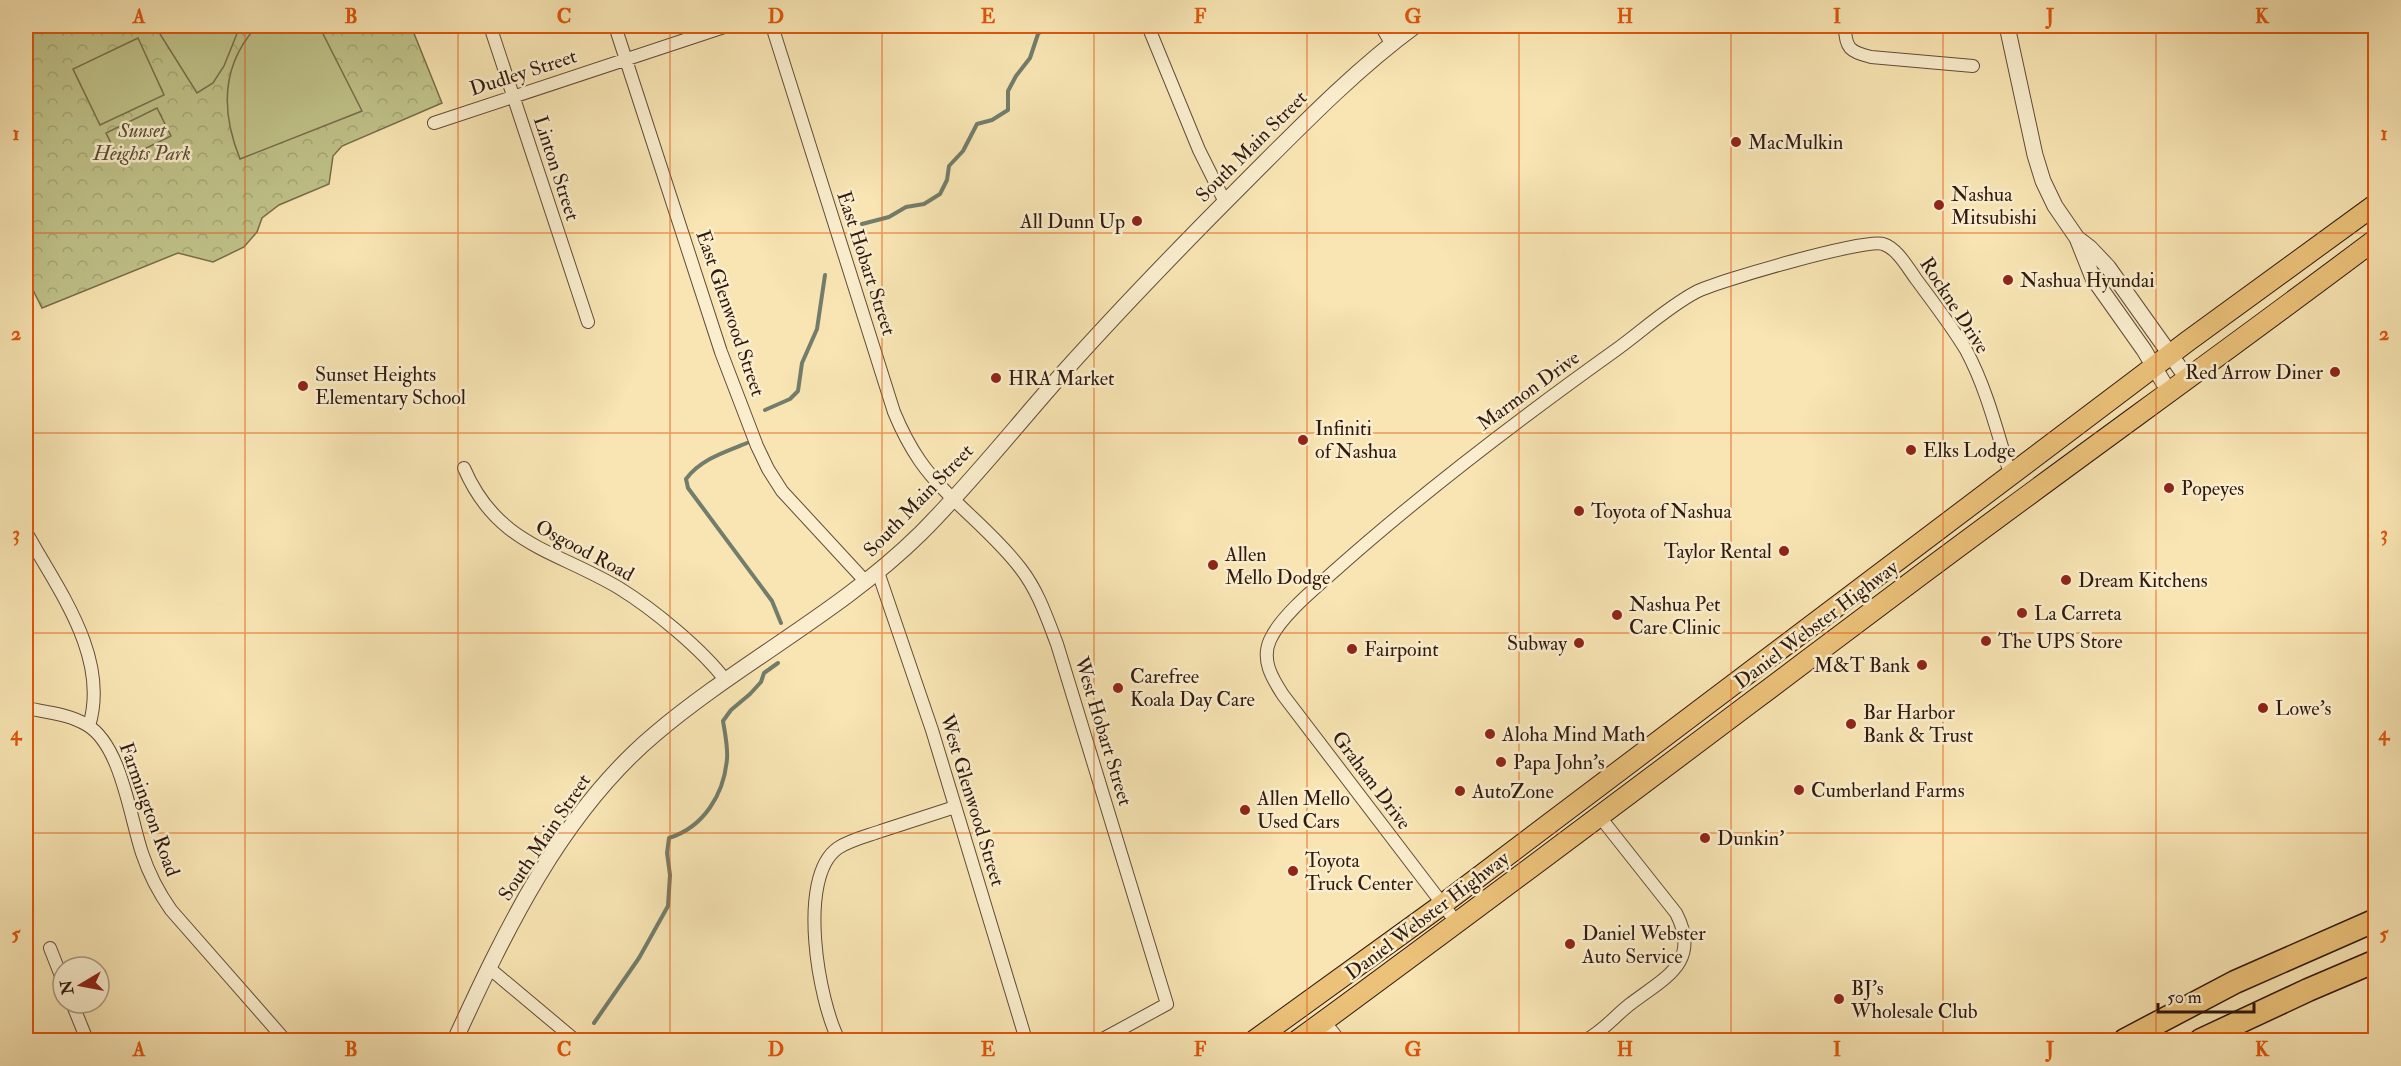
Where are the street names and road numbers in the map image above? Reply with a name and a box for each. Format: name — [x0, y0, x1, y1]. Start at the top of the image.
street label: Dudley Street — [466, 43, 580, 102]
street label: South Main Street — [1190, 85, 1313, 207]
street label: Linton Street — [528, 113, 585, 224]
street label: East Hobart Street — [831, 188, 902, 339]
street label: East Glenwood Street — [690, 227, 771, 400]
street label: Rockne Drive — [1914, 252, 1995, 358]
street label: Marmon Drive — [1472, 345, 1584, 436]
street label: South Main Street — [858, 438, 979, 562]
street label: Osgood Road — [531, 514, 638, 587]
street label: Daniel Webster Highway — [1729, 554, 1904, 694]
street label: West Hobart Street — [1069, 653, 1138, 809]
street label: West Glenwood Street — [934, 710, 1011, 890]
street label: Graham Drive — [1326, 726, 1417, 834]
street label: Farmington Road — [114, 739, 185, 880]
street label: South Main Street — [493, 769, 596, 906]
street label: Daniel Webster Highway — [1340, 845, 1515, 985]

